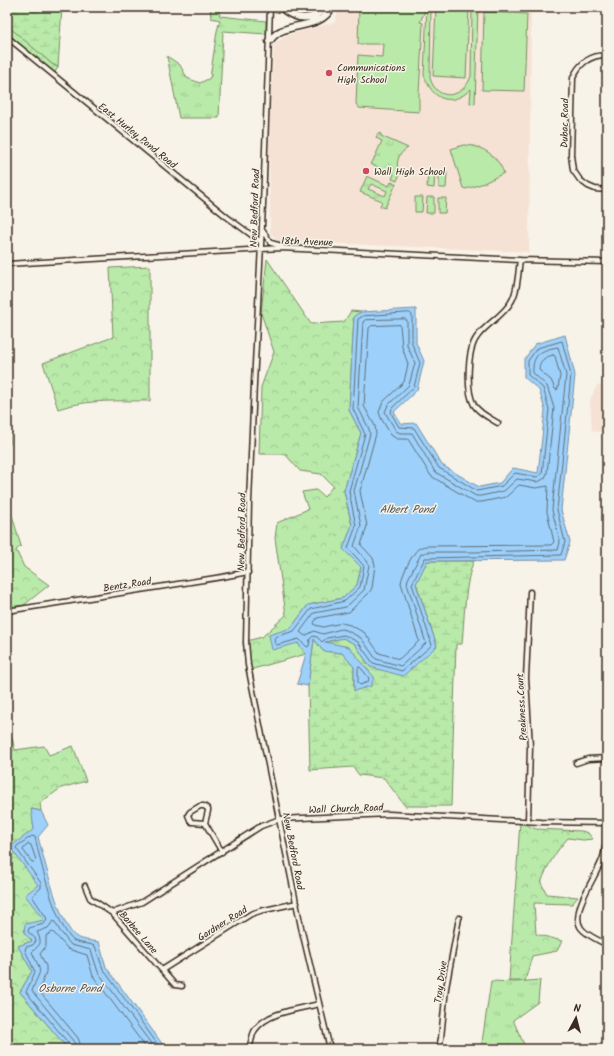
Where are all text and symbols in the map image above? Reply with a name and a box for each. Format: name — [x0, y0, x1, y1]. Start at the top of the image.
place label: Communications High School — [337, 60, 406, 88]
marker: Communications High School — [324, 68, 334, 78]
street label: Dubac Road — [557, 97, 573, 148]
street label: East Hurley Pond Road — [94, 99, 181, 173]
place label: Wall High School — [374, 164, 446, 180]
marker: Wall High School — [361, 166, 371, 176]
street label: New Bedford Road — [246, 168, 264, 248]
street label: 18th Avenue — [281, 233, 334, 251]
street label: New Bedford Road — [233, 492, 251, 571]
water label: Albert Pond — [380, 501, 437, 519]
street label: Bentz Road — [102, 573, 153, 597]
street label: Preakness Court — [512, 673, 532, 741]
street label: Wall Church Road — [308, 800, 385, 818]
street label: New Bedford Road — [278, 811, 309, 892]
street label: Gardner Road — [194, 902, 251, 946]
street label: Barbee Lane — [115, 908, 162, 958]
street label: Troy Drive — [430, 959, 452, 1004]
water label: Osborne Pond — [38, 980, 104, 998]
north arrow — [556, 998, 596, 1038]
text: N — [573, 1000, 582, 1018]

